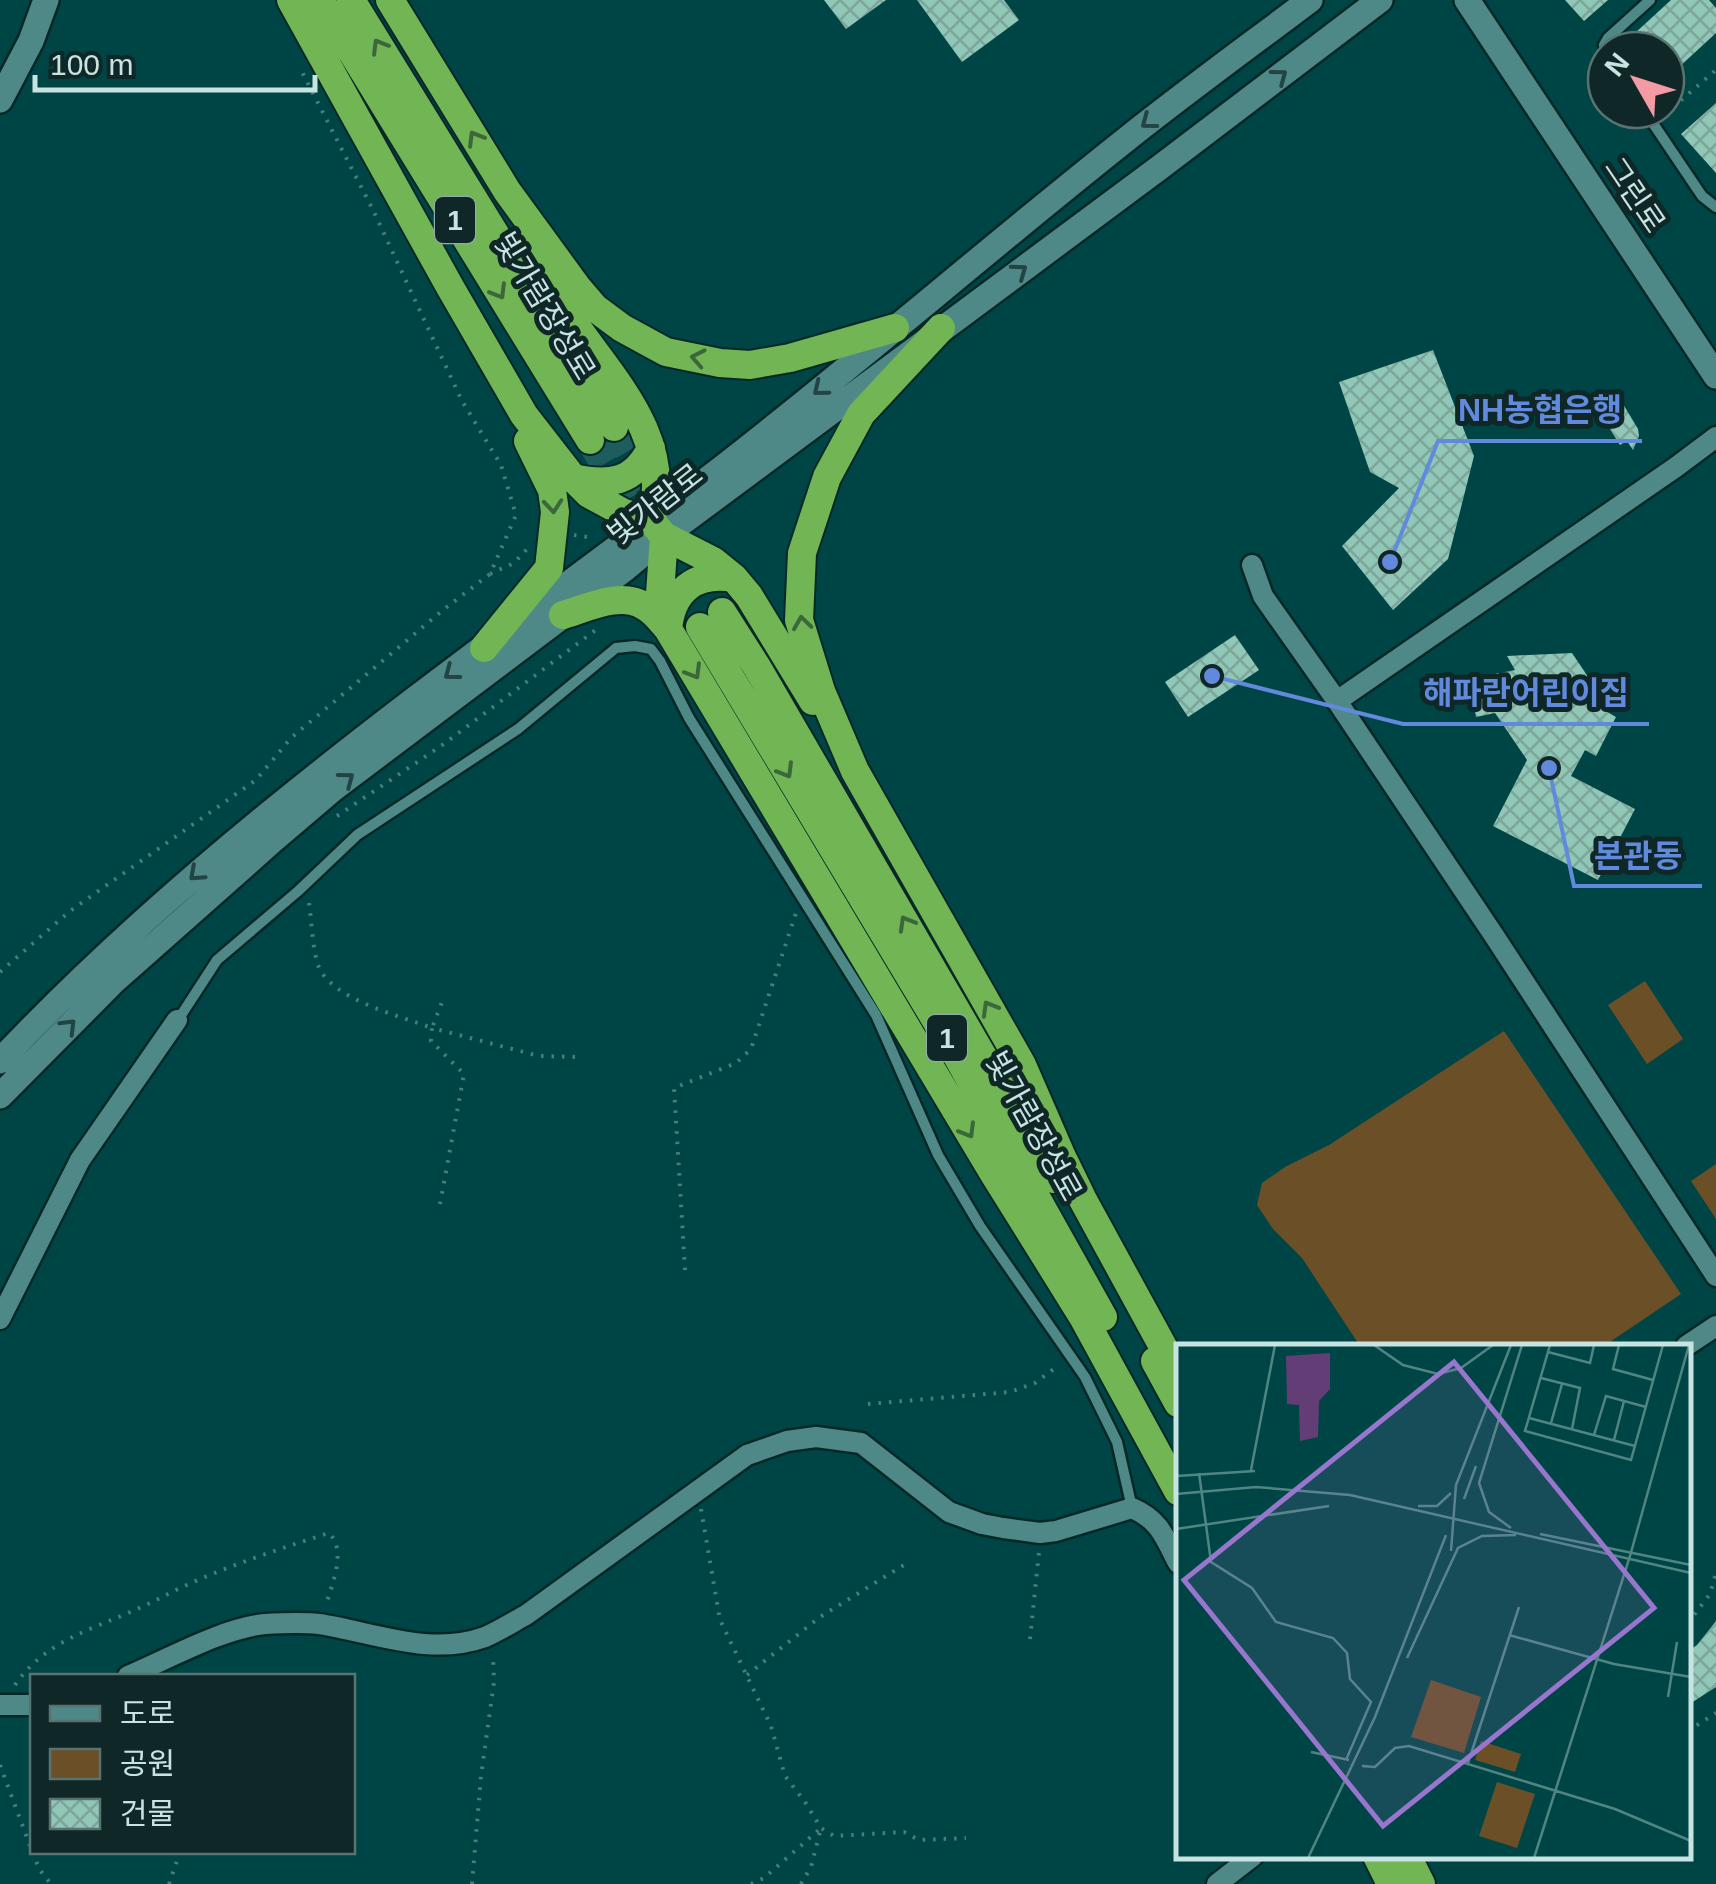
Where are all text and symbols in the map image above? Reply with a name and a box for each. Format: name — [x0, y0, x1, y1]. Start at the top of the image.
scale bar — [35, 30, 315, 92]
north arrow — [1586, 30, 1686, 130]
one-way arrow — [372, 39, 391, 57]
text: N — [1599, 47, 1635, 82]
text: 100 m — [50, 48, 133, 81]
one-way arrow — [1269, 70, 1287, 88]
one-way arrow — [1142, 111, 1160, 128]
one-way arrow — [468, 131, 487, 149]
street label: 그린로 — [1598, 151, 1672, 239]
road number: 1 — [435, 197, 475, 243]
street label: 빛가람장성로 — [488, 227, 602, 385]
one-way arrow — [1008, 264, 1027, 283]
one-way arrow — [487, 281, 506, 299]
one-way arrow — [690, 349, 707, 370]
one-way arrow — [813, 377, 831, 395]
callout: NH농협은행 — [1438, 379, 1642, 441]
text: NH농협은행 — [1458, 392, 1622, 428]
street label: 빛가람로 — [601, 457, 709, 551]
one-way arrow — [542, 498, 564, 514]
one-way arrow — [792, 615, 813, 631]
one-way arrow — [444, 661, 462, 678]
one-way arrow — [682, 661, 701, 679]
callout: 해파란어린이집 — [1403, 662, 1649, 724]
text: 해파란어린이집 — [1423, 675, 1629, 711]
one-way arrow — [774, 760, 793, 778]
one-way arrow — [336, 773, 354, 790]
callout: 본관동 — [1574, 824, 1702, 886]
text: 본관동 — [1594, 838, 1682, 874]
one-way arrow — [189, 862, 208, 880]
one-way arrow — [899, 915, 919, 933]
one-way arrow — [982, 1000, 1002, 1018]
road number: 1 — [927, 1015, 967, 1061]
one-way arrow — [57, 1020, 75, 1038]
street label: 빛가람장성로 — [979, 1046, 1089, 1206]
one-way arrow — [956, 1120, 975, 1138]
inset map — [1176, 1344, 1691, 1859]
legend — [30, 1674, 355, 1854]
text: 도로 — [120, 1697, 175, 1730]
text: 공원 — [120, 1747, 175, 1780]
text: 건물 — [120, 1797, 175, 1830]

